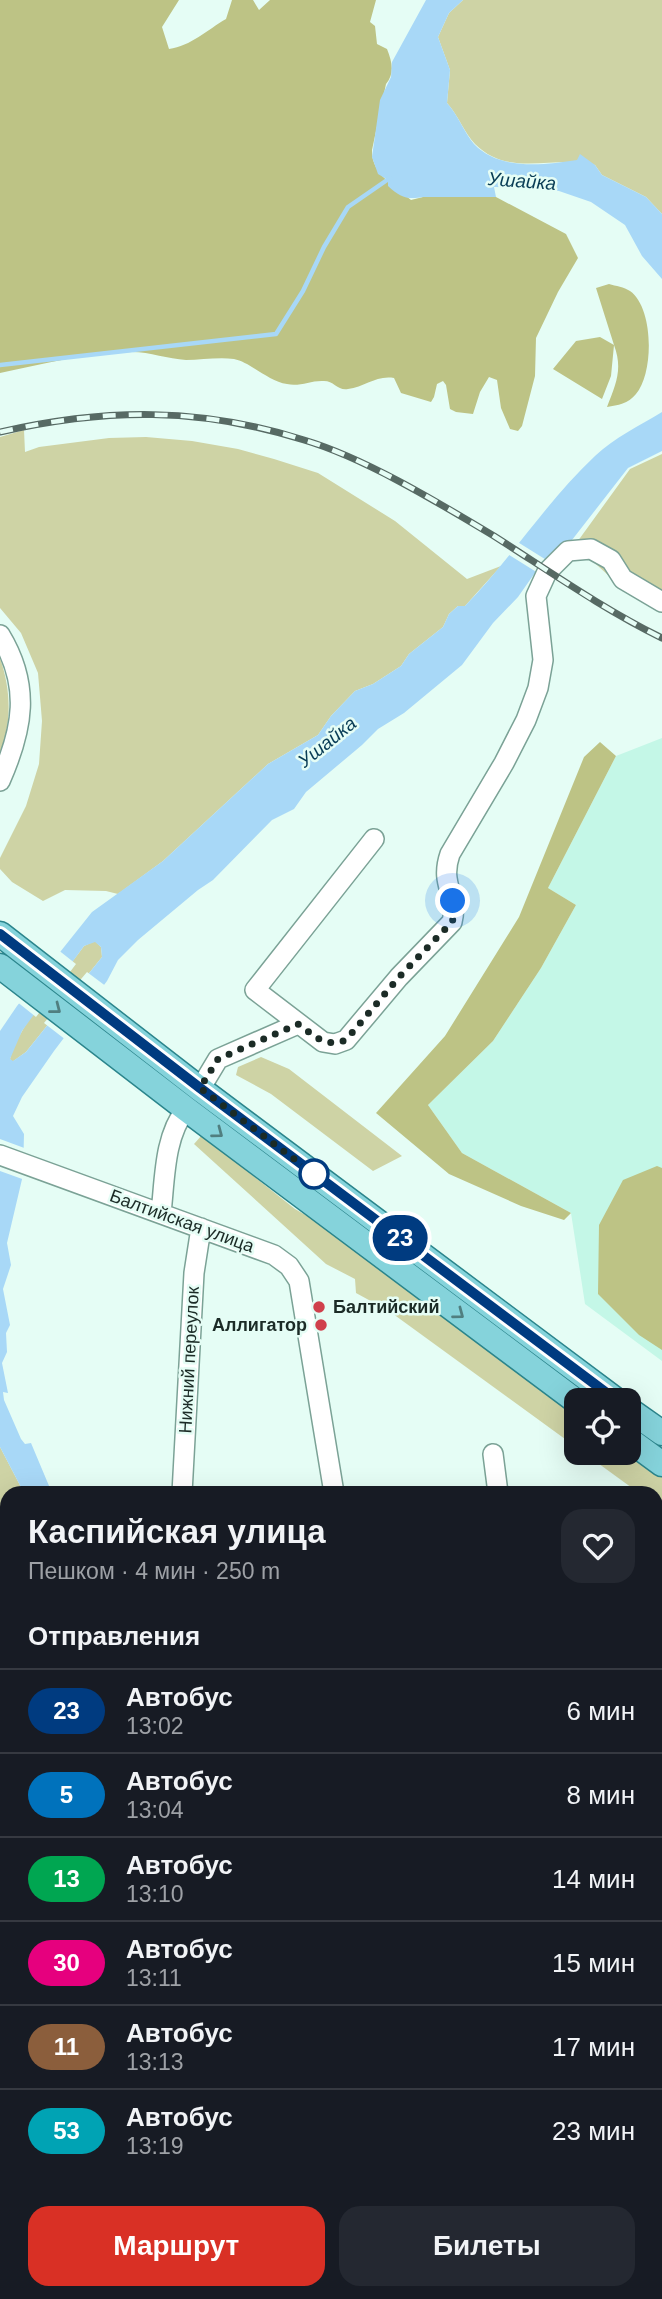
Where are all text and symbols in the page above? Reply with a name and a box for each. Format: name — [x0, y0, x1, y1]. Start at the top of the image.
water label: Ушайка — [486, 168, 557, 194]
water label: Ушайка — [293, 712, 360, 772]
your location — [435, 883, 470, 918]
one-way arrow — [48, 1001, 61, 1014]
one-way arrow — [210, 1125, 223, 1138]
unlabelled marker — [299, 1159, 329, 1189]
street label: Балтийская улица — [107, 1186, 258, 1257]
line badge: 23 — [368, 1215, 432, 1261]
text: 23 — [387, 1224, 413, 1251]
street label: Нижний переулок — [175, 1286, 203, 1434]
place label: Балтийский — [333, 1297, 439, 1317]
marker: Балтийский — [311, 1299, 327, 1315]
one-way arrow — [451, 1306, 464, 1318]
place label: Аллигатор — [212, 1315, 307, 1335]
marker: Аллигатор — [313, 1317, 329, 1333]
map controls — [564, 1388, 641, 1465]
button: locate — [564, 1388, 641, 1465]
button: heart — [561, 1509, 635, 1583]
text: Каспийская улица — [28, 1513, 326, 1550]
text: Пешком · 4 мин · 250 m — [28, 1558, 280, 1584]
text: Отправления — [28, 1621, 200, 1651]
text: Автобус — [126, 1682, 233, 1712]
text: 6 мин — [567, 1696, 635, 1726]
text: 23 — [53, 1697, 80, 1724]
text: 13:02 — [126, 1713, 184, 1739]
text: Автобус — [126, 1766, 233, 1796]
text: 8 мин — [567, 1780, 635, 1810]
text: 5 — [60, 1781, 73, 1808]
text: 13:04 — [126, 1797, 184, 1823]
text: Автобус — [126, 1850, 233, 1880]
text: 14 мин — [552, 1864, 635, 1894]
text: 13 — [53, 1865, 80, 1892]
text: 13:10 — [126, 1881, 184, 1907]
text: Автобус — [126, 1934, 233, 1964]
text: 15 мин — [552, 1948, 635, 1978]
text: 30 — [53, 1949, 80, 1976]
text: 13:11 — [126, 1965, 182, 1991]
text: Автобус — [126, 2018, 233, 2048]
text: 17 мин — [552, 2032, 635, 2062]
text: 11 — [54, 2033, 79, 2060]
text: 13:13 — [126, 2049, 184, 2075]
text: Автобус — [126, 2102, 233, 2132]
text: 23 мин — [552, 2116, 635, 2146]
text: 53 — [53, 2117, 80, 2144]
text: 13:19 — [126, 2133, 184, 2159]
button: Маршрут — [28, 2206, 325, 2286]
button: Билеты — [339, 2206, 635, 2286]

